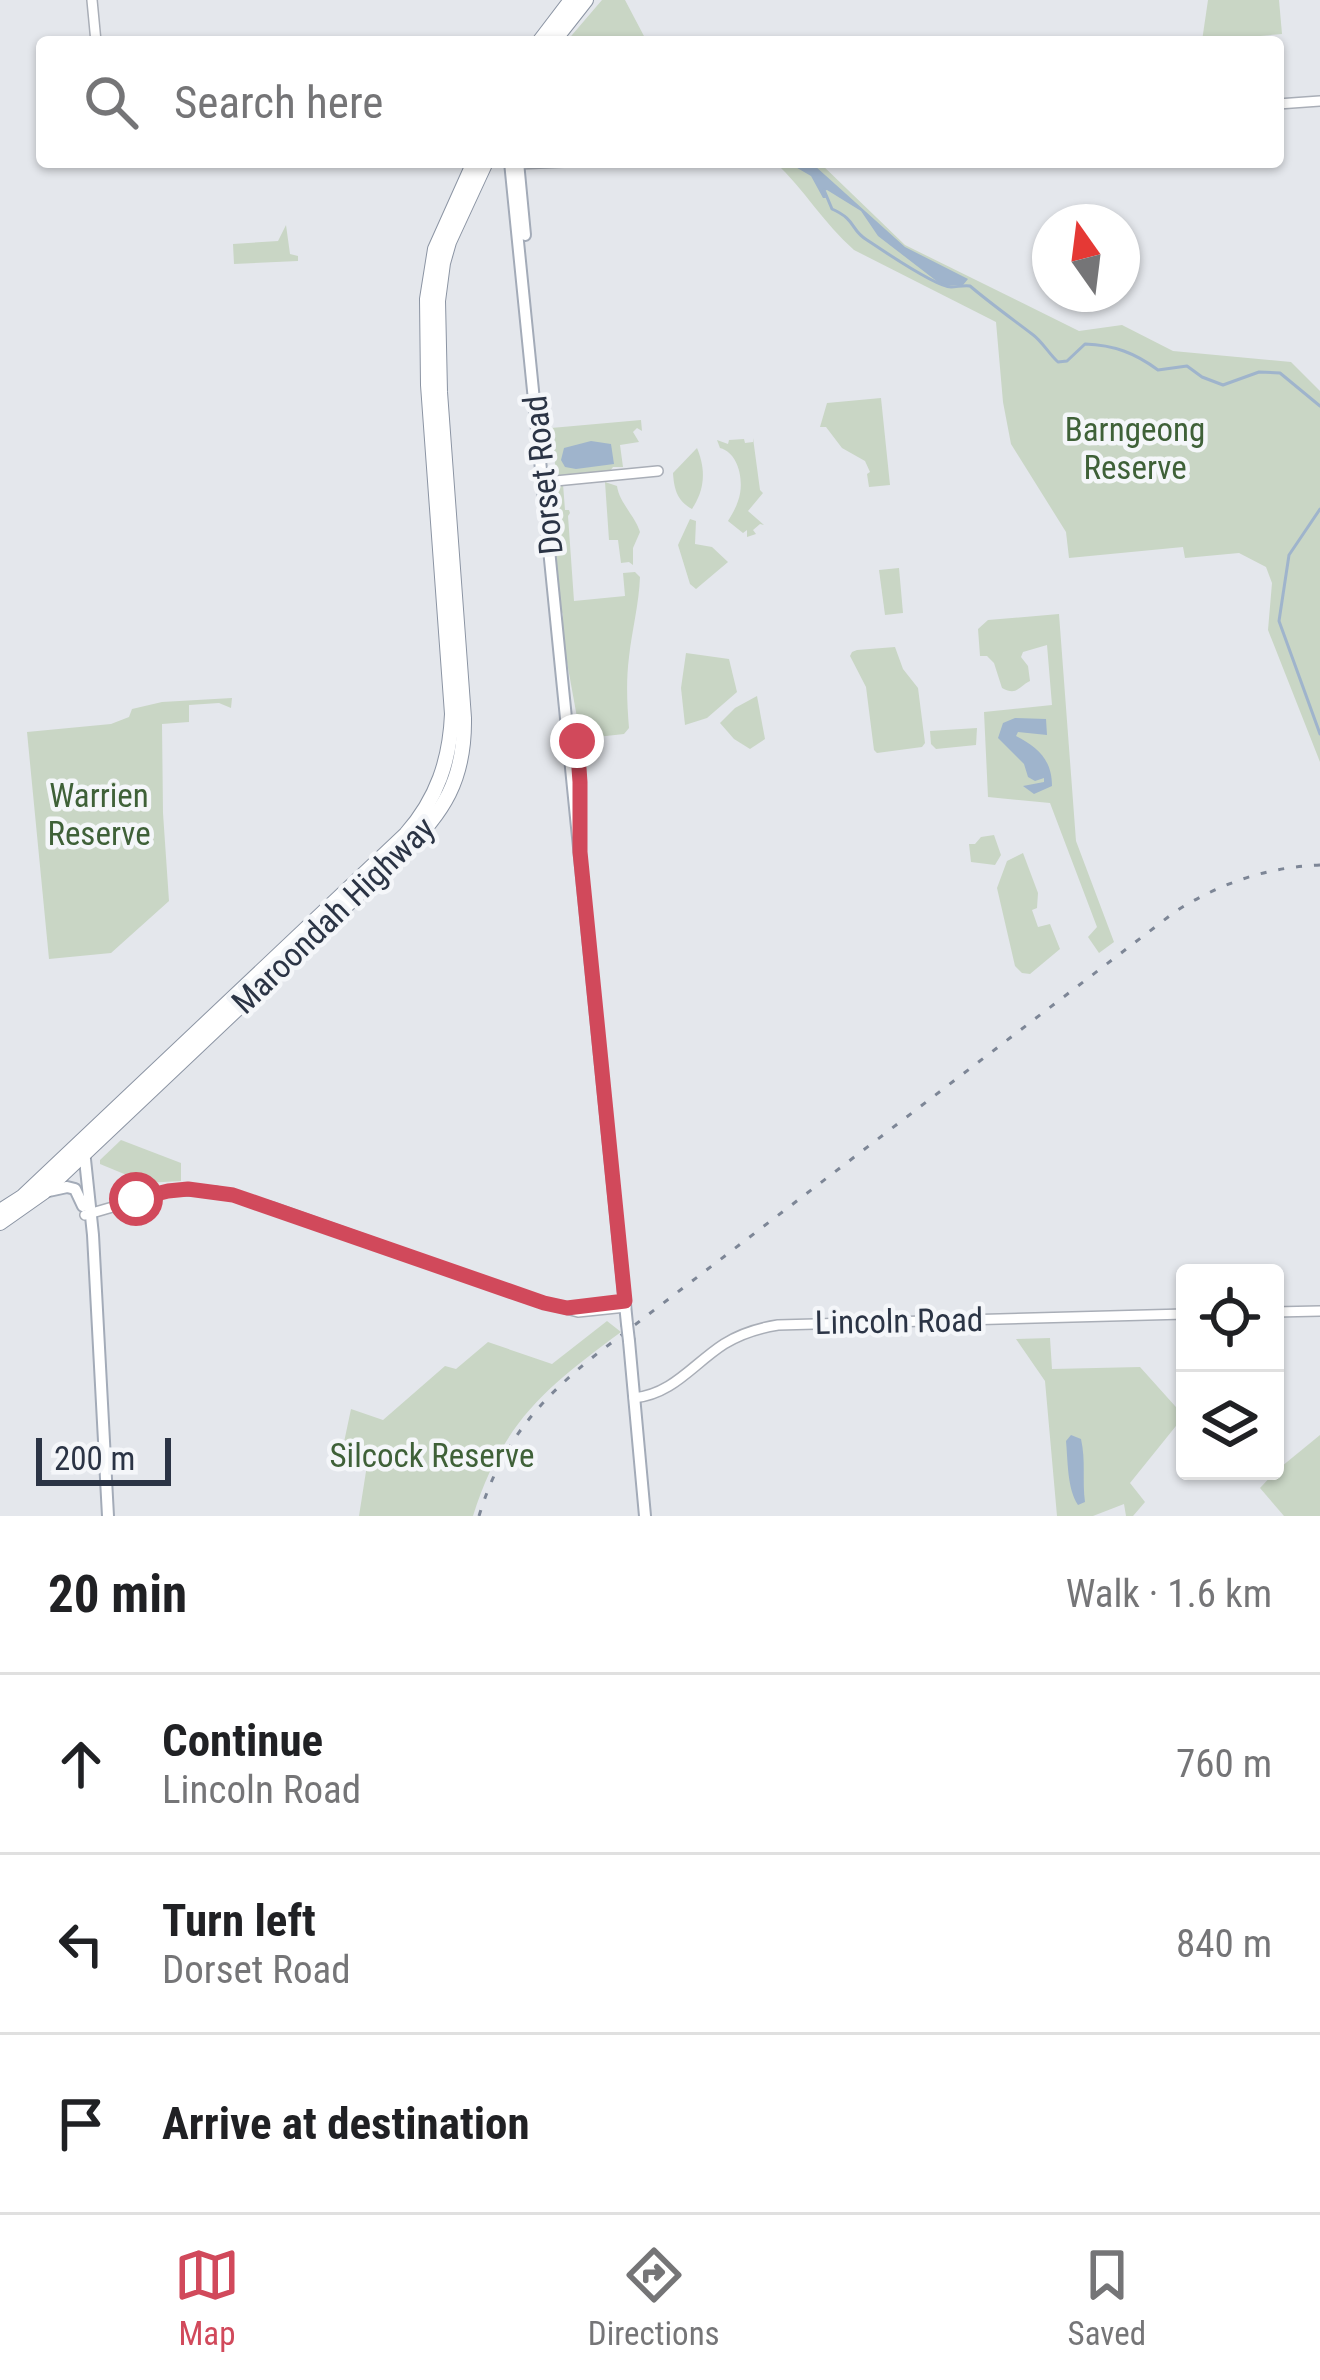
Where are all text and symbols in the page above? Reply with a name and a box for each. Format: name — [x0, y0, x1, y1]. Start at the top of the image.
search box — [36, 36, 1284, 168]
icon: search — [78, 69, 144, 135]
text: Search here — [174, 76, 383, 129]
north arrow — [1032, 204, 1140, 312]
street label: Dorset Road — [515, 394, 571, 556]
park label: Barngeong Reserve — [1065, 410, 1205, 487]
route end — [550, 714, 604, 768]
park label: Warrien Reserve — [47, 776, 151, 853]
street label: Maroondah Highway — [224, 808, 442, 1022]
route start — [109, 1172, 163, 1226]
map controls — [1176, 1264, 1284, 1480]
button: locate — [1176, 1264, 1284, 1372]
street label: Lincoln Road — [814, 1300, 984, 1342]
button: layers — [1176, 1372, 1284, 1480]
scale bar — [36, 1432, 171, 1485]
park label: Silcock Reserve — [330, 1436, 534, 1475]
text: 200 m — [54, 1439, 135, 1478]
text: 20 min — [48, 1565, 187, 1624]
text: Walk · 1.6 km — [1066, 1571, 1272, 1617]
text: Continue — [162, 1714, 323, 1767]
icon: ahead — [48, 1731, 114, 1797]
text: 760 m — [1176, 1741, 1272, 1787]
text: Lincoln Road — [162, 1767, 361, 1813]
text: Turn left — [162, 1894, 316, 1947]
icon: left — [48, 1911, 114, 1977]
text: 840 m — [1176, 1921, 1272, 1967]
text: Dorset Road — [162, 1947, 351, 1993]
icon: arrive — [48, 2091, 114, 2157]
text: Arrive at destination — [162, 2097, 530, 2150]
tab: Map — [174, 2242, 240, 2353]
tab: Directions — [588, 2242, 720, 2353]
tab: Saved — [1068, 2242, 1146, 2353]

